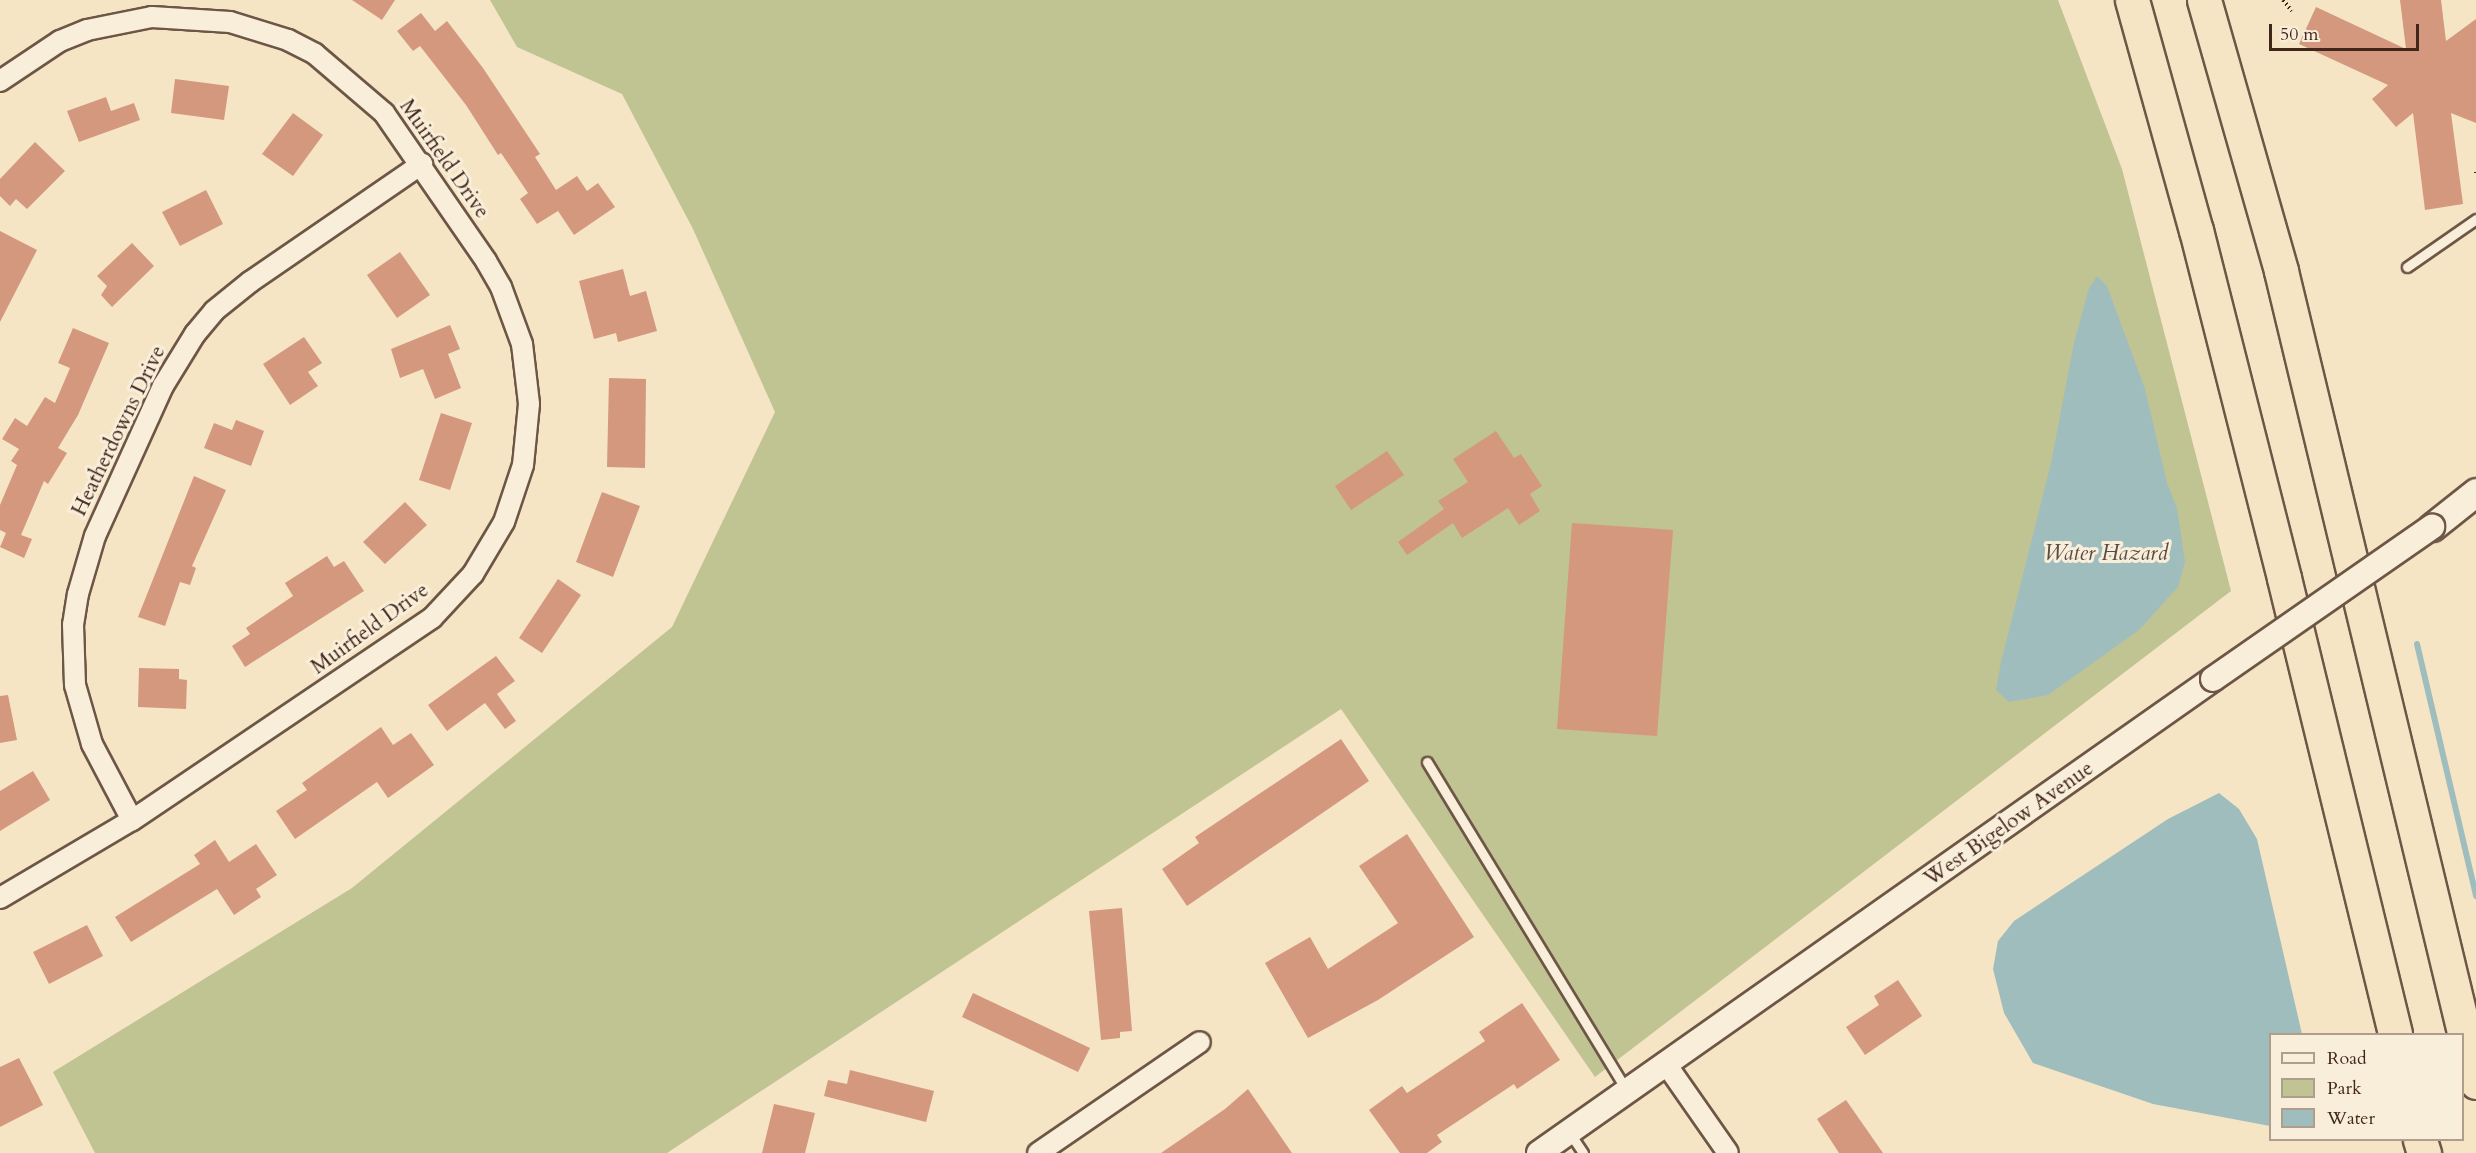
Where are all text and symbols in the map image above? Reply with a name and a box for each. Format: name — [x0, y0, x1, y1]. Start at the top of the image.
scale bar — [2272, 12, 2422, 50]
text: 50 m — [2280, 22, 2319, 47]
street label: Muirfield Drive — [394, 95, 494, 223]
street label: Heatherdowns Drive — [67, 342, 171, 520]
water label: Water Hazard — [2044, 541, 2168, 567]
street label: Muirfield Drive — [306, 578, 434, 680]
street label: West Bigelow Avenue — [1920, 756, 2098, 892]
legend — [2269, 1033, 2464, 1141]
text: Road — [2327, 1046, 2367, 1071]
text: Park — [2327, 1076, 2362, 1101]
text: Water — [2327, 1106, 2375, 1131]

